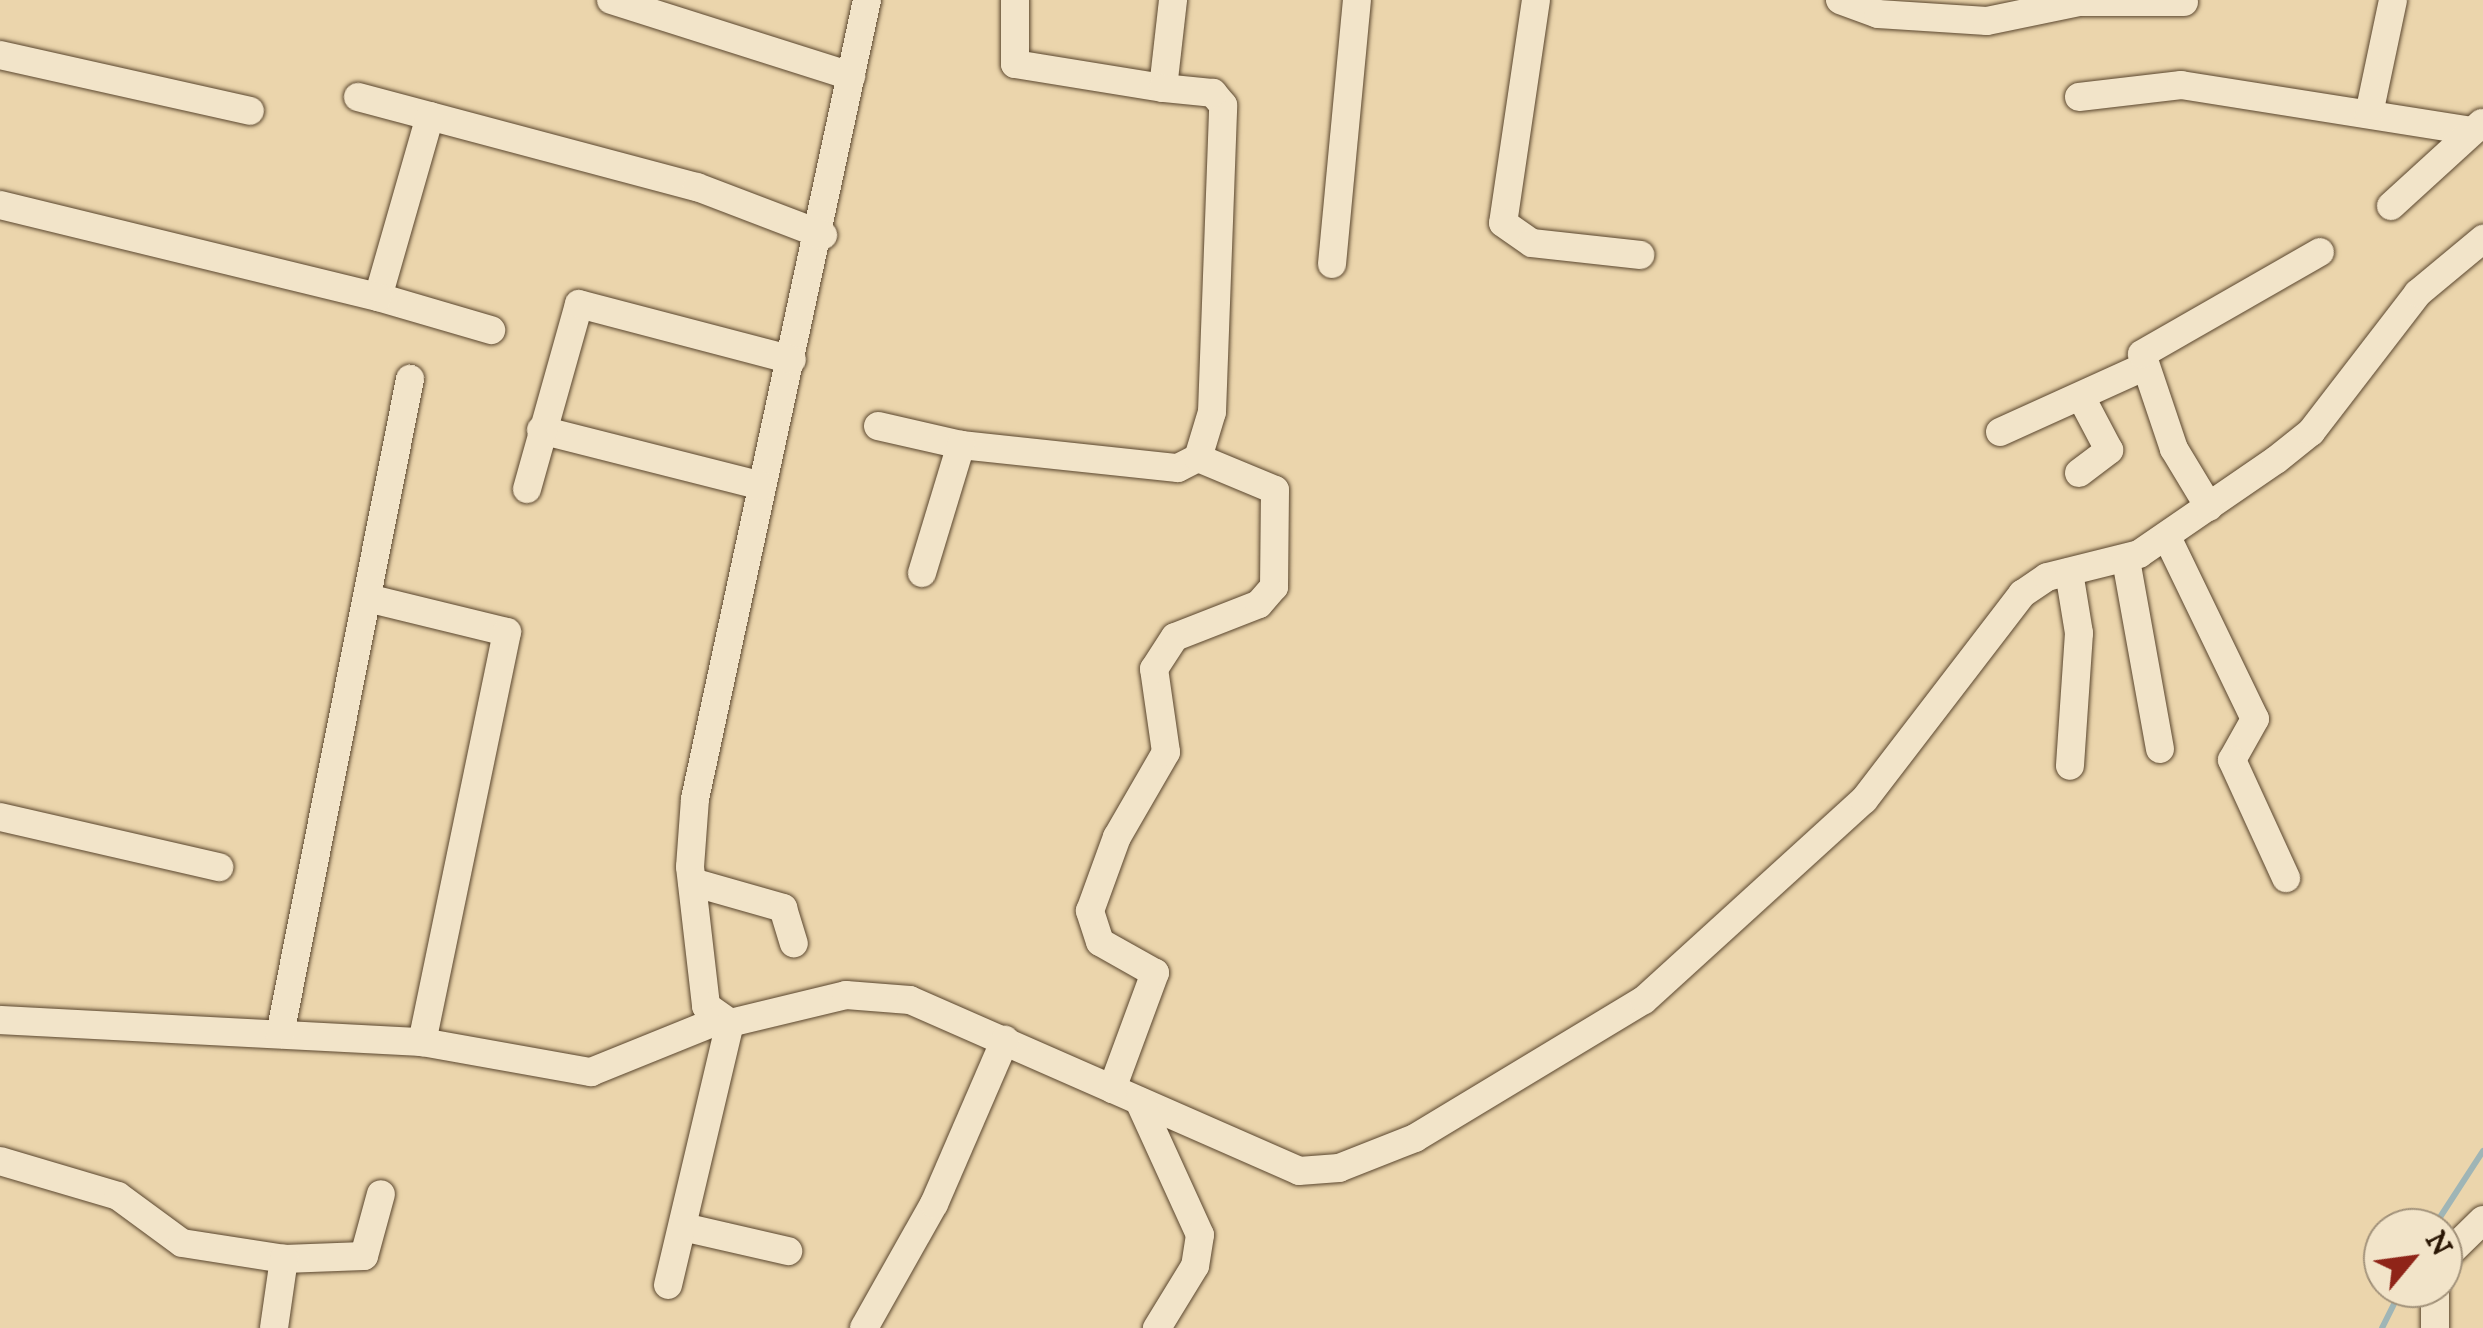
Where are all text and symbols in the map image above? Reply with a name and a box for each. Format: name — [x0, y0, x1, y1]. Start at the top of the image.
north arrow — [2363, 1208, 2463, 1308]
text: N — [2417, 1226, 2459, 1263]

